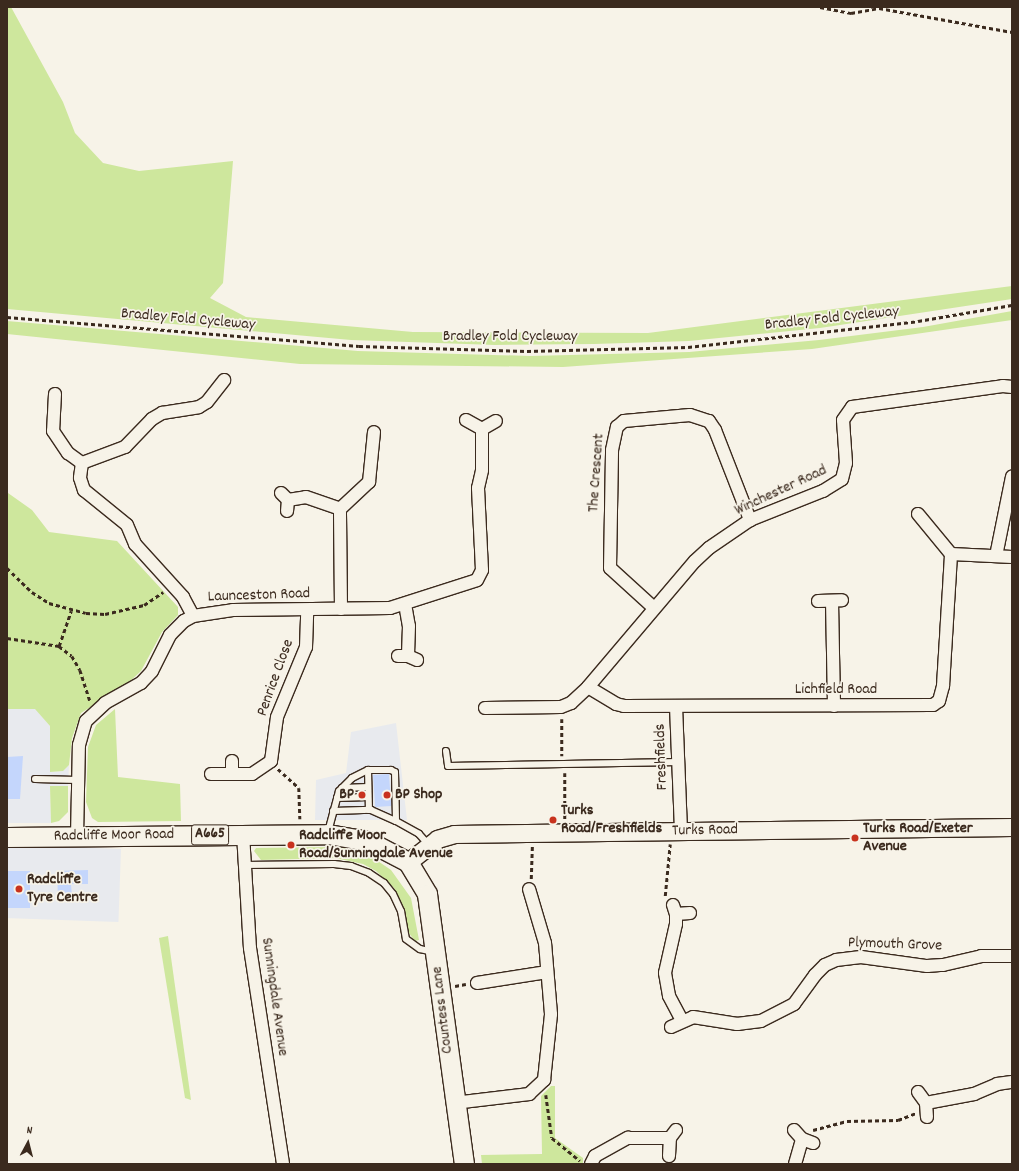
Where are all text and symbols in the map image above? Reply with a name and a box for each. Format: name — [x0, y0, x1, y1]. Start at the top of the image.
street label: Bradley Fold Cycleway — [764, 302, 900, 336]
street label: Bradley Fold Cycleway — [120, 305, 256, 335]
street label: Bradley Fold Cycleway — [443, 327, 577, 347]
street label: The Crescent — [585, 433, 609, 513]
street label: Winchester Road — [732, 461, 830, 521]
street label: Launceston Road — [207, 585, 311, 607]
street label: Penrice Close — [253, 637, 299, 719]
street label: Lichfield Road — [795, 680, 877, 700]
street label: Freshfields — [651, 723, 673, 791]
place label: BP — [339, 785, 354, 805]
place label: BP Shop — [395, 785, 442, 805]
marker: BP — [357, 790, 367, 800]
marker: BP Shop — [382, 790, 392, 800]
place label: Turks Road/Freshfields — [561, 801, 662, 839]
marker: Turks Road/Freshfields — [548, 815, 558, 825]
place label: Turks Road/Exeter Avenue — [863, 819, 973, 857]
street label: Turks Road — [672, 821, 738, 841]
road number: A665 — [191, 822, 229, 848]
street label: Radcliffe Moor Road — [54, 825, 174, 847]
place label: Radcliffe Moor Road/Sunningdale Avenue — [299, 826, 453, 864]
marker: Turks Road/Exeter Avenue — [850, 833, 860, 843]
marker: Radcliffe Moor Road/Sunningdale Avenue — [286, 840, 296, 850]
place label: Radcliffe Tyre Centre — [27, 870, 98, 908]
marker: Radcliffe Tyre Centre — [14, 884, 24, 894]
street label: Plymouth Grove — [848, 934, 942, 956]
street label: Sunningdale Avenue — [256, 937, 292, 1057]
street label: Countess Lane — [428, 965, 458, 1055]
north arrow — [8, 1123, 48, 1163]
text: N — [26, 1123, 33, 1139]

